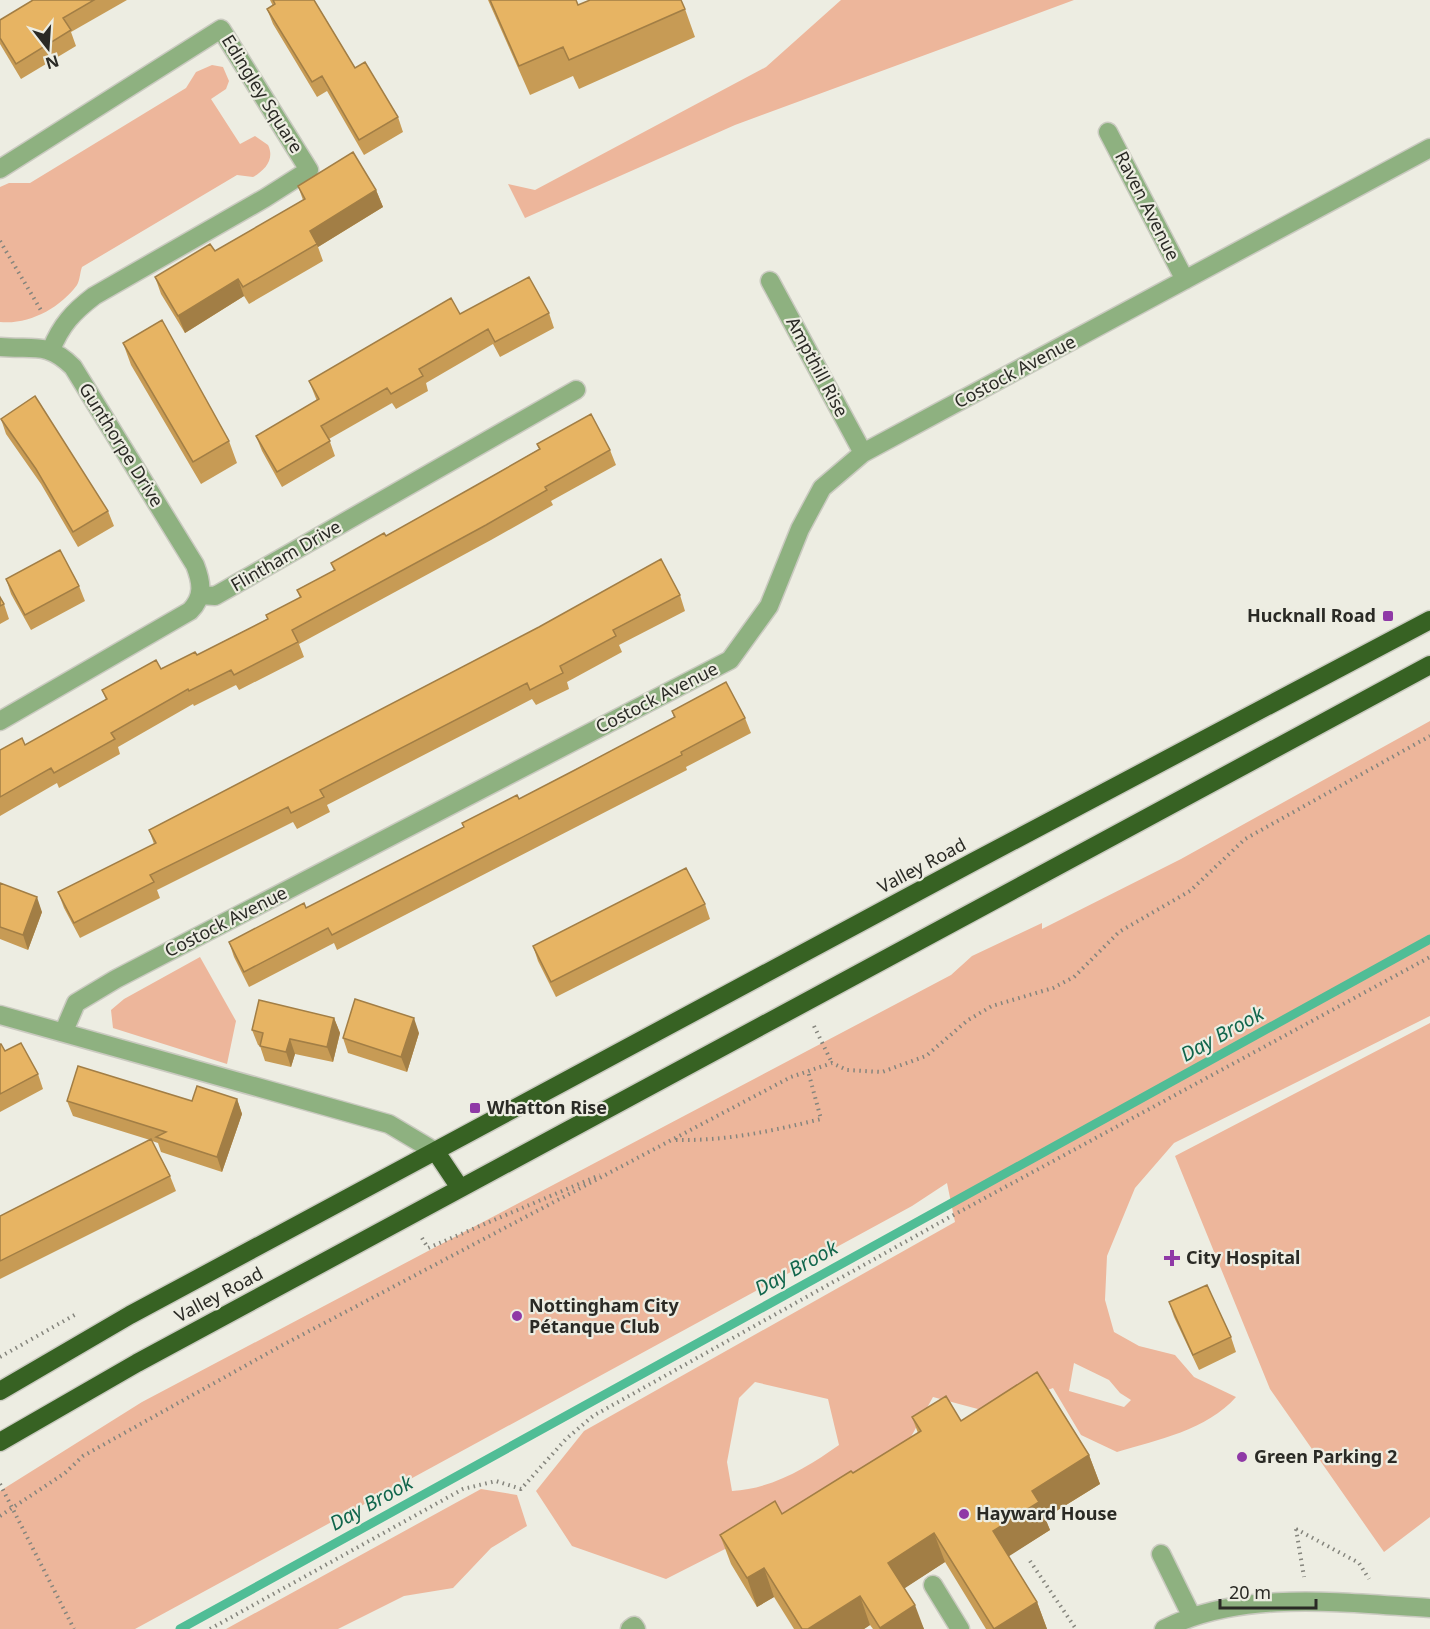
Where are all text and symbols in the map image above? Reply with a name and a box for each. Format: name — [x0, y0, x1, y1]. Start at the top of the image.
north arrow — [18, 18, 78, 78]
street label: Edingley Square — [217, 30, 309, 157]
text: N — [43, 50, 62, 75]
street label: Raven Avenue — [1110, 147, 1186, 264]
street label: Ampthill Rise — [781, 312, 854, 421]
street label: Costock Avenue — [950, 329, 1080, 413]
street label: Gunthorpe Drive — [74, 378, 170, 511]
street label: Flintham Drive — [226, 514, 345, 596]
place label: Hucknall Road — [1247, 603, 1376, 627]
marker: Hucknall Road — [1381, 609, 1395, 623]
street label: Costock Avenue — [591, 656, 722, 738]
street label: Valley Road — [873, 832, 970, 898]
street label: Costock Avenue — [160, 880, 291, 962]
water label: Day Brook — [1175, 999, 1269, 1067]
place label: Whatton Rise — [487, 1095, 607, 1119]
marker: Whatton Rise — [468, 1101, 482, 1115]
water label: Day Brook — [749, 1233, 843, 1301]
place label: City Hospital — [1186, 1245, 1300, 1269]
marker: City Hospital — [1163, 1249, 1181, 1267]
street label: Valley Road — [170, 1261, 267, 1327]
place label: Nottingham City Pétanque Club — [529, 1293, 679, 1338]
marker: Nottingham City Pétanque Club — [510, 1309, 524, 1323]
place label: Green Parking 2 — [1254, 1444, 1397, 1468]
marker: Green Parking 2 — [1235, 1450, 1249, 1464]
water label: Day Brook — [324, 1468, 418, 1536]
place label: Hayward House — [976, 1501, 1117, 1525]
marker: Hayward House — [957, 1507, 971, 1521]
scale bar — [1220, 1572, 1316, 1610]
text: 20 m — [1229, 1580, 1271, 1604]

